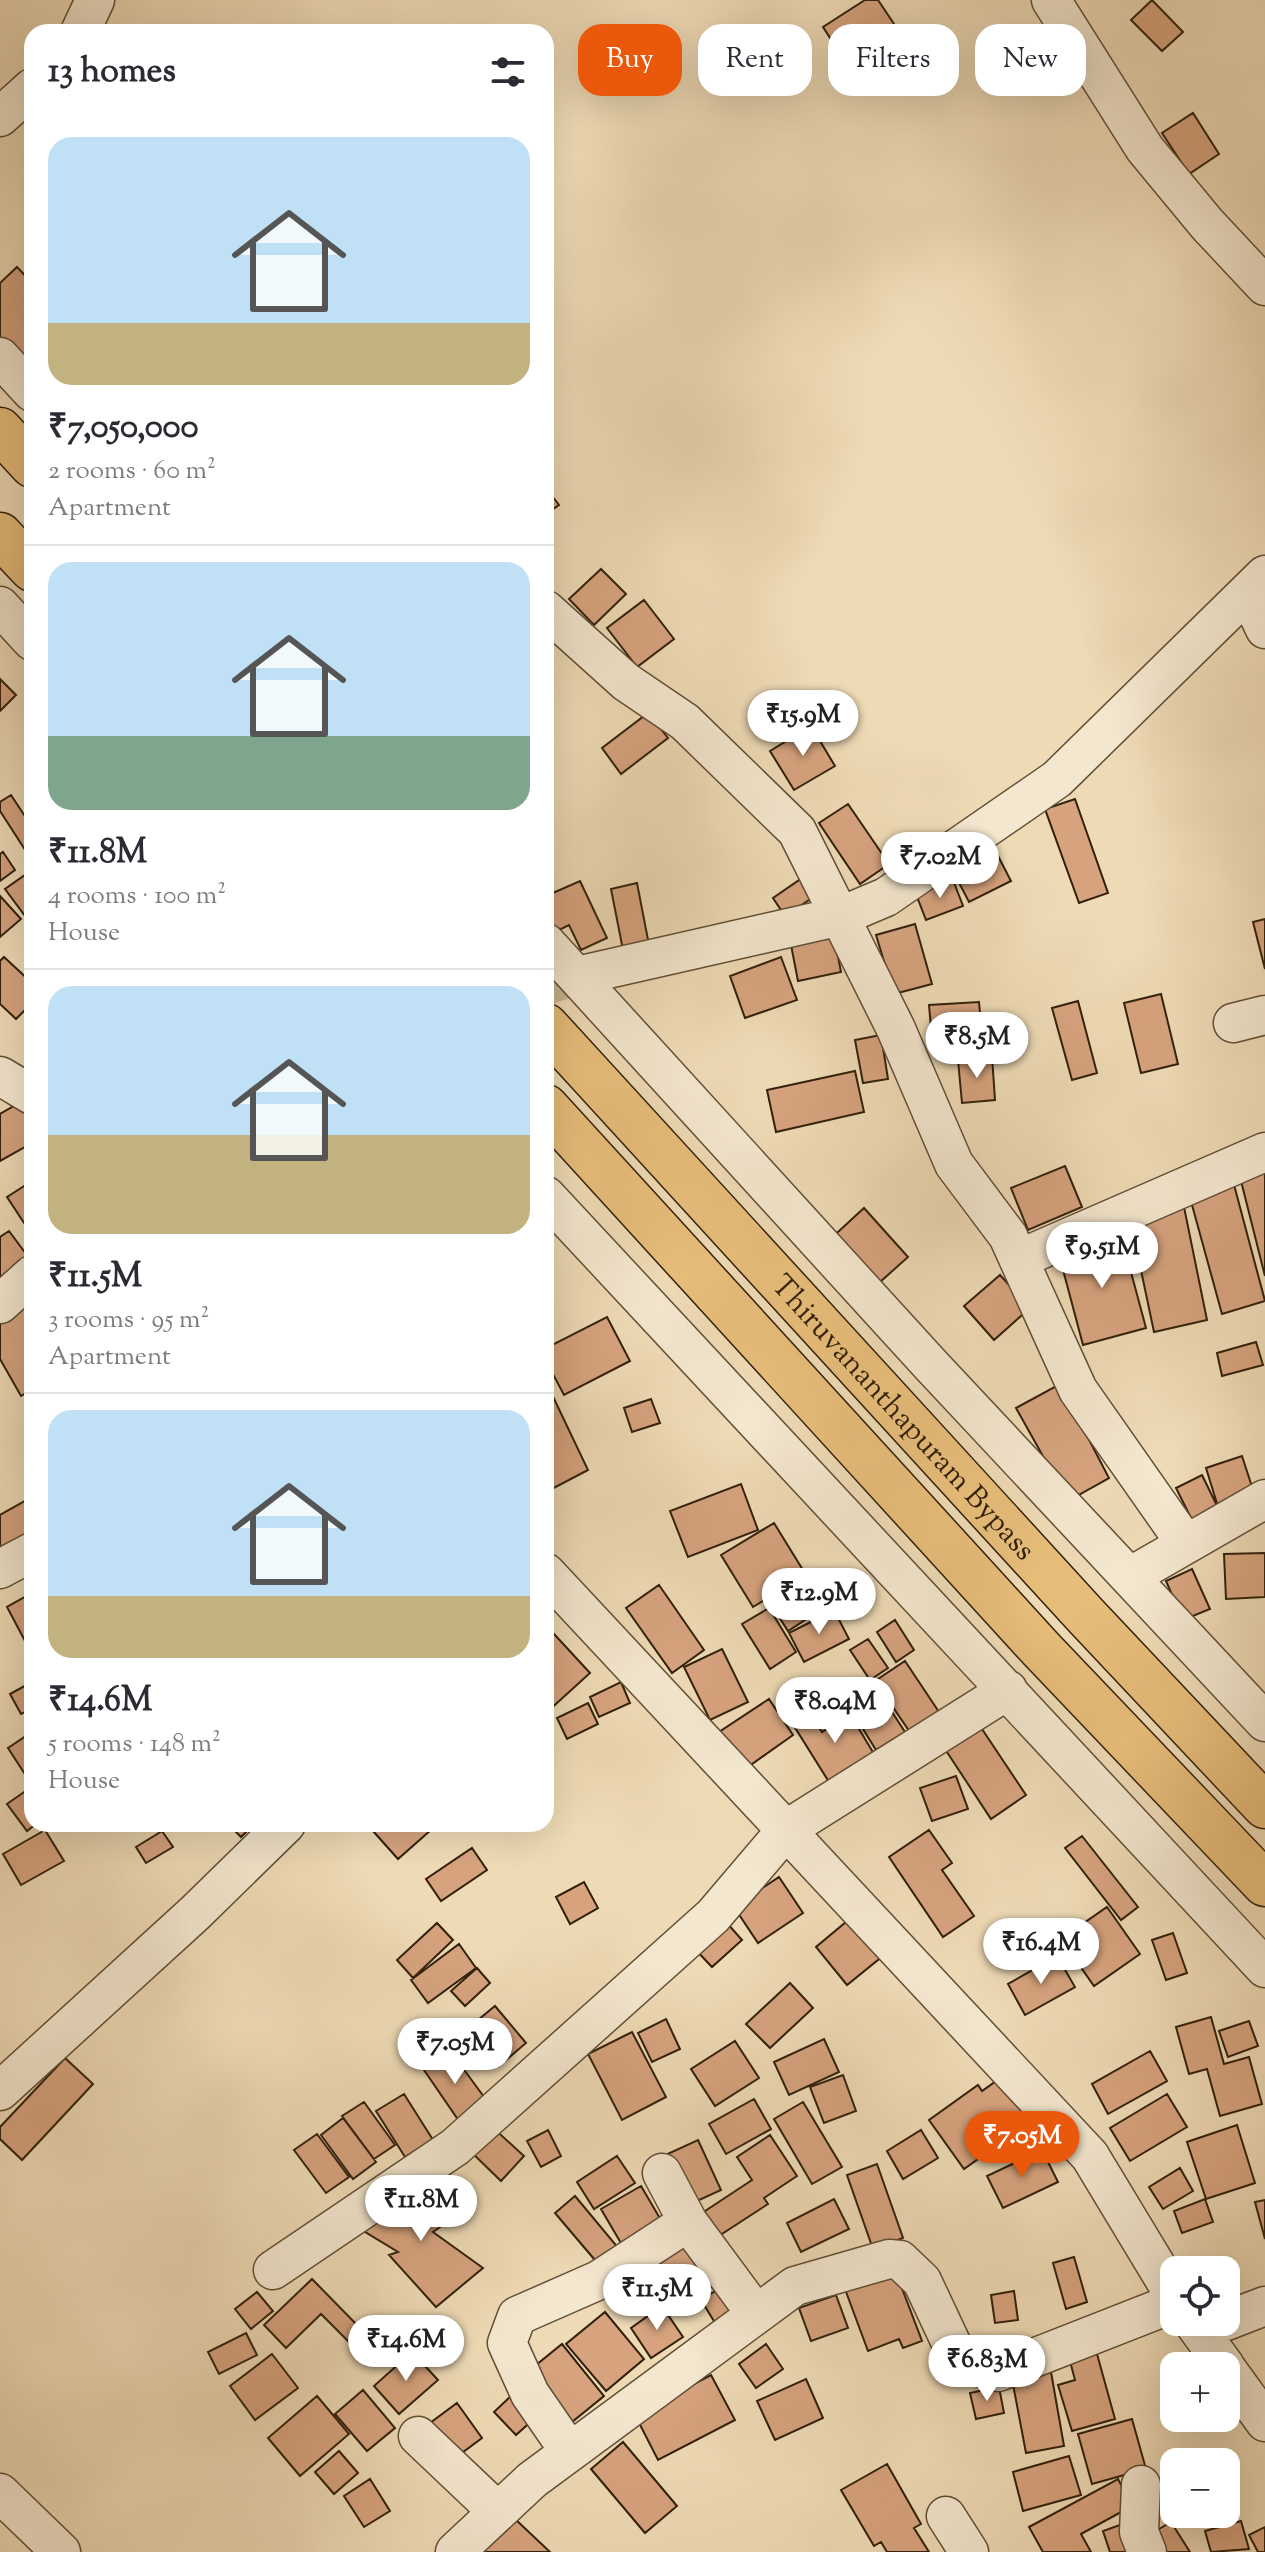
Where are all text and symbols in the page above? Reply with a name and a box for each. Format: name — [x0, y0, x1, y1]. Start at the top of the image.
chip: Buy — [578, 24, 682, 96]
chip: Rent — [698, 24, 812, 96]
chip: Filters — [828, 24, 959, 96]
chip: New — [975, 24, 1086, 96]
text: 13 homes — [48, 48, 176, 97]
icon: filters — [486, 50, 530, 94]
icon: home — [217, 189, 361, 333]
text: ₹7,050,000 — [48, 404, 199, 453]
text: 2 rooms · 60 m² — [48, 453, 216, 490]
text: Apartment — [48, 490, 171, 527]
icon: home — [217, 614, 361, 758]
pin: ₹15.9M — [738, 690, 868, 758]
text: ₹15.9M — [765, 697, 841, 734]
text: ₹11.8M — [48, 829, 147, 878]
pin: ₹7.02M — [875, 832, 1005, 900]
text: ₹7.02M — [899, 839, 981, 876]
text: 4 rooms · 100 m² — [48, 878, 226, 915]
text: House — [48, 915, 120, 952]
pin: ₹8.5M — [921, 1012, 1033, 1080]
text: ₹8.5M — [944, 1019, 1010, 1056]
icon: home — [217, 1038, 361, 1182]
pin: ₹9.51M — [1037, 1222, 1167, 1290]
text: ₹9.51M — [1064, 1229, 1140, 1266]
text: ₹11.5M — [48, 1253, 142, 1302]
street label: Thiruvananthapuram Bypass — [760, 1266, 1044, 1571]
text: 3 rooms · 95 m² — [48, 1302, 209, 1339]
text: Apartment — [48, 1339, 171, 1376]
icon: home — [217, 1462, 361, 1606]
pin: ₹12.9M — [754, 1568, 884, 1636]
text: ₹12.9M — [780, 1575, 858, 1612]
text: ₹14.6M — [48, 1677, 152, 1726]
pin: ₹8.04M — [770, 1677, 900, 1745]
text: ₹8.04M — [794, 1684, 876, 1721]
text: 5 rooms · 148 m² — [48, 1726, 221, 1763]
text: House — [48, 1763, 120, 1800]
pin: ₹16.4M — [976, 1918, 1106, 1986]
text: ₹16.4M — [1001, 1925, 1081, 1962]
pin: ₹7.05M — [390, 2018, 520, 2086]
text: ₹7.05M — [415, 2025, 495, 2062]
pin: ₹7.05M — [957, 2111, 1087, 2179]
text: ₹7.05M — [982, 2118, 1062, 2155]
pin: ₹11.8M — [356, 2175, 486, 2243]
text: ₹11.8M — [383, 2182, 459, 2219]
map controls — [1160, 2256, 1240, 2528]
button: locate — [1160, 2256, 1240, 2336]
pin: ₹11.5M — [592, 2264, 722, 2332]
text: ₹11.5M — [621, 2271, 693, 2308]
pin: ₹14.6M — [341, 2315, 471, 2383]
text: ₹14.6M — [366, 2322, 446, 2359]
pin: ₹6.83M — [922, 2335, 1052, 2403]
text: ₹6.83M — [946, 2342, 1028, 2379]
button: + — [1160, 2352, 1240, 2432]
button: − — [1160, 2448, 1240, 2528]

